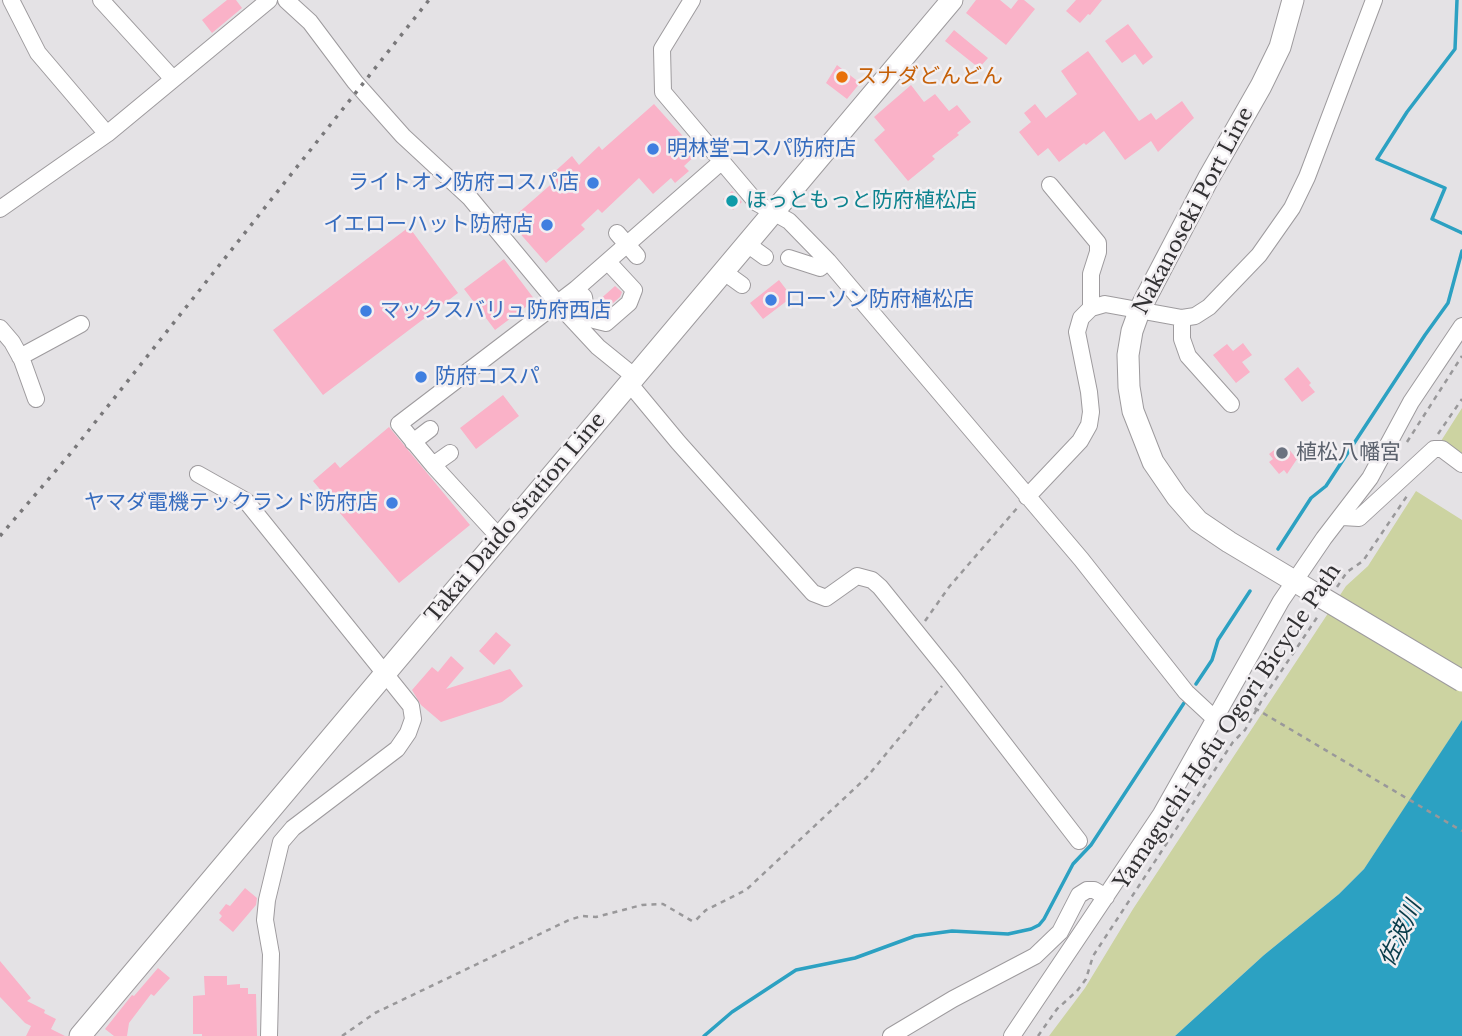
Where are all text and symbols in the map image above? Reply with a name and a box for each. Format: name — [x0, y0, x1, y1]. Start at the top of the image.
place label: スナダどんどん — [856, 64, 1003, 90]
marker: スナダどんどん — [834, 69, 850, 85]
street label: Nakanoseki Port Line — [1129, 103, 1259, 319]
place label: 明林堂コスパ防府店 — [667, 136, 856, 162]
marker: 明林堂コスパ防府店 — [645, 141, 661, 157]
place label: ライトオン防府コスパ店 — [348, 170, 579, 196]
marker: ライトオン防府コスパ店 — [585, 175, 601, 191]
place label: ほっともっと防府植松店 — [746, 188, 977, 214]
marker: ほっともっと防府植松店 — [724, 193, 740, 209]
place label: イエローハット防府店 — [323, 212, 533, 238]
marker: イエローハット防府店 — [539, 217, 555, 233]
place label: ローソン防府植松店 — [785, 287, 974, 313]
marker: ローソン防府植松店 — [763, 292, 779, 308]
place label: マックスバリュ防府西店 — [380, 298, 611, 324]
marker: マックスバリュ防府西店 — [358, 303, 374, 319]
place label: 防府コスパ — [435, 364, 540, 390]
marker: 防府コスパ — [413, 369, 429, 385]
street label: Takai Daido Station Line — [421, 408, 611, 628]
place label: 植松八幡宮 — [1296, 440, 1401, 466]
marker: 植松八幡宮 — [1274, 445, 1290, 461]
place label: ヤマダ電機テックランド防府店 — [84, 490, 378, 516]
marker: ヤマダ電機テックランド防府店 — [384, 495, 400, 511]
street label: Yamaguchi Hofu Ogori Bicycle Path — [1109, 560, 1347, 894]
water label: 佐波川 — [1374, 897, 1428, 971]

